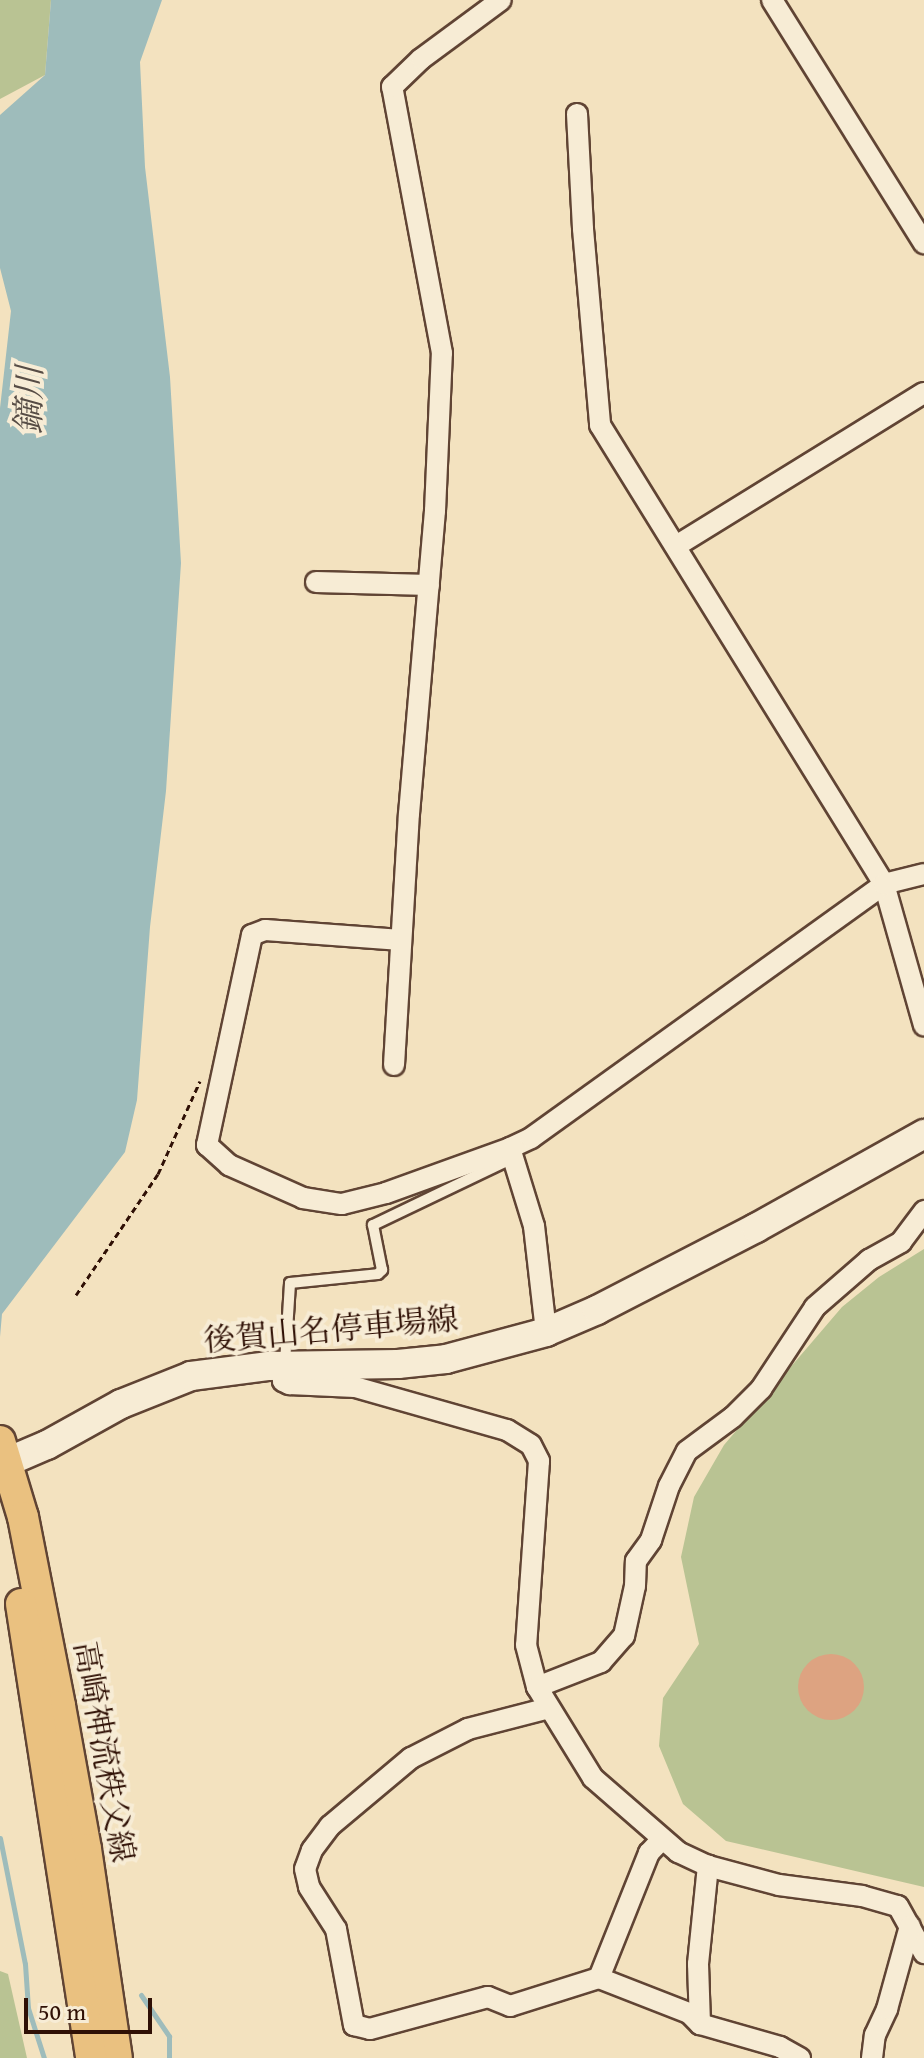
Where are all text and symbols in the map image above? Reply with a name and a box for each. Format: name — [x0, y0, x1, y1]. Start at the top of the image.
water label: 鏑川 — [7, 366, 49, 434]
street label: 後賀山名停車場線 — [202, 1300, 460, 1360]
street label: 高崎神流秩父線 — [66, 1638, 142, 1866]
scale bar — [28, 1982, 156, 2032]
text: 50 m — [38, 1994, 86, 2029]

